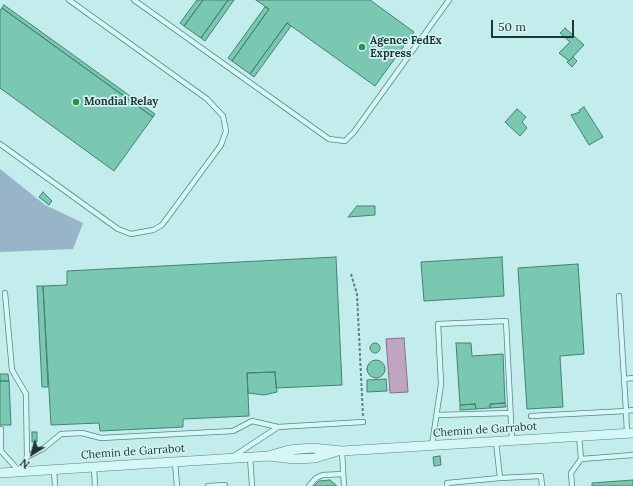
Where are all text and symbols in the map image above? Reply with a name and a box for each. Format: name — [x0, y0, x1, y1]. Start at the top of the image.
scale bar — [493, 12, 576, 38]
text: 50 m — [498, 19, 526, 34]
place label: Agence FedEx Express — [370, 34, 442, 60]
marker: Agence FedEx Express — [357, 42, 367, 52]
place label: Mondial Relay — [84, 95, 158, 109]
marker: Mondial Relay — [71, 97, 81, 107]
street label: Chemin de Garrabot — [432, 420, 538, 440]
north arrow — [12, 434, 52, 474]
street label: Chemin de Garrabot — [80, 442, 186, 462]
text: N — [17, 455, 32, 472]

